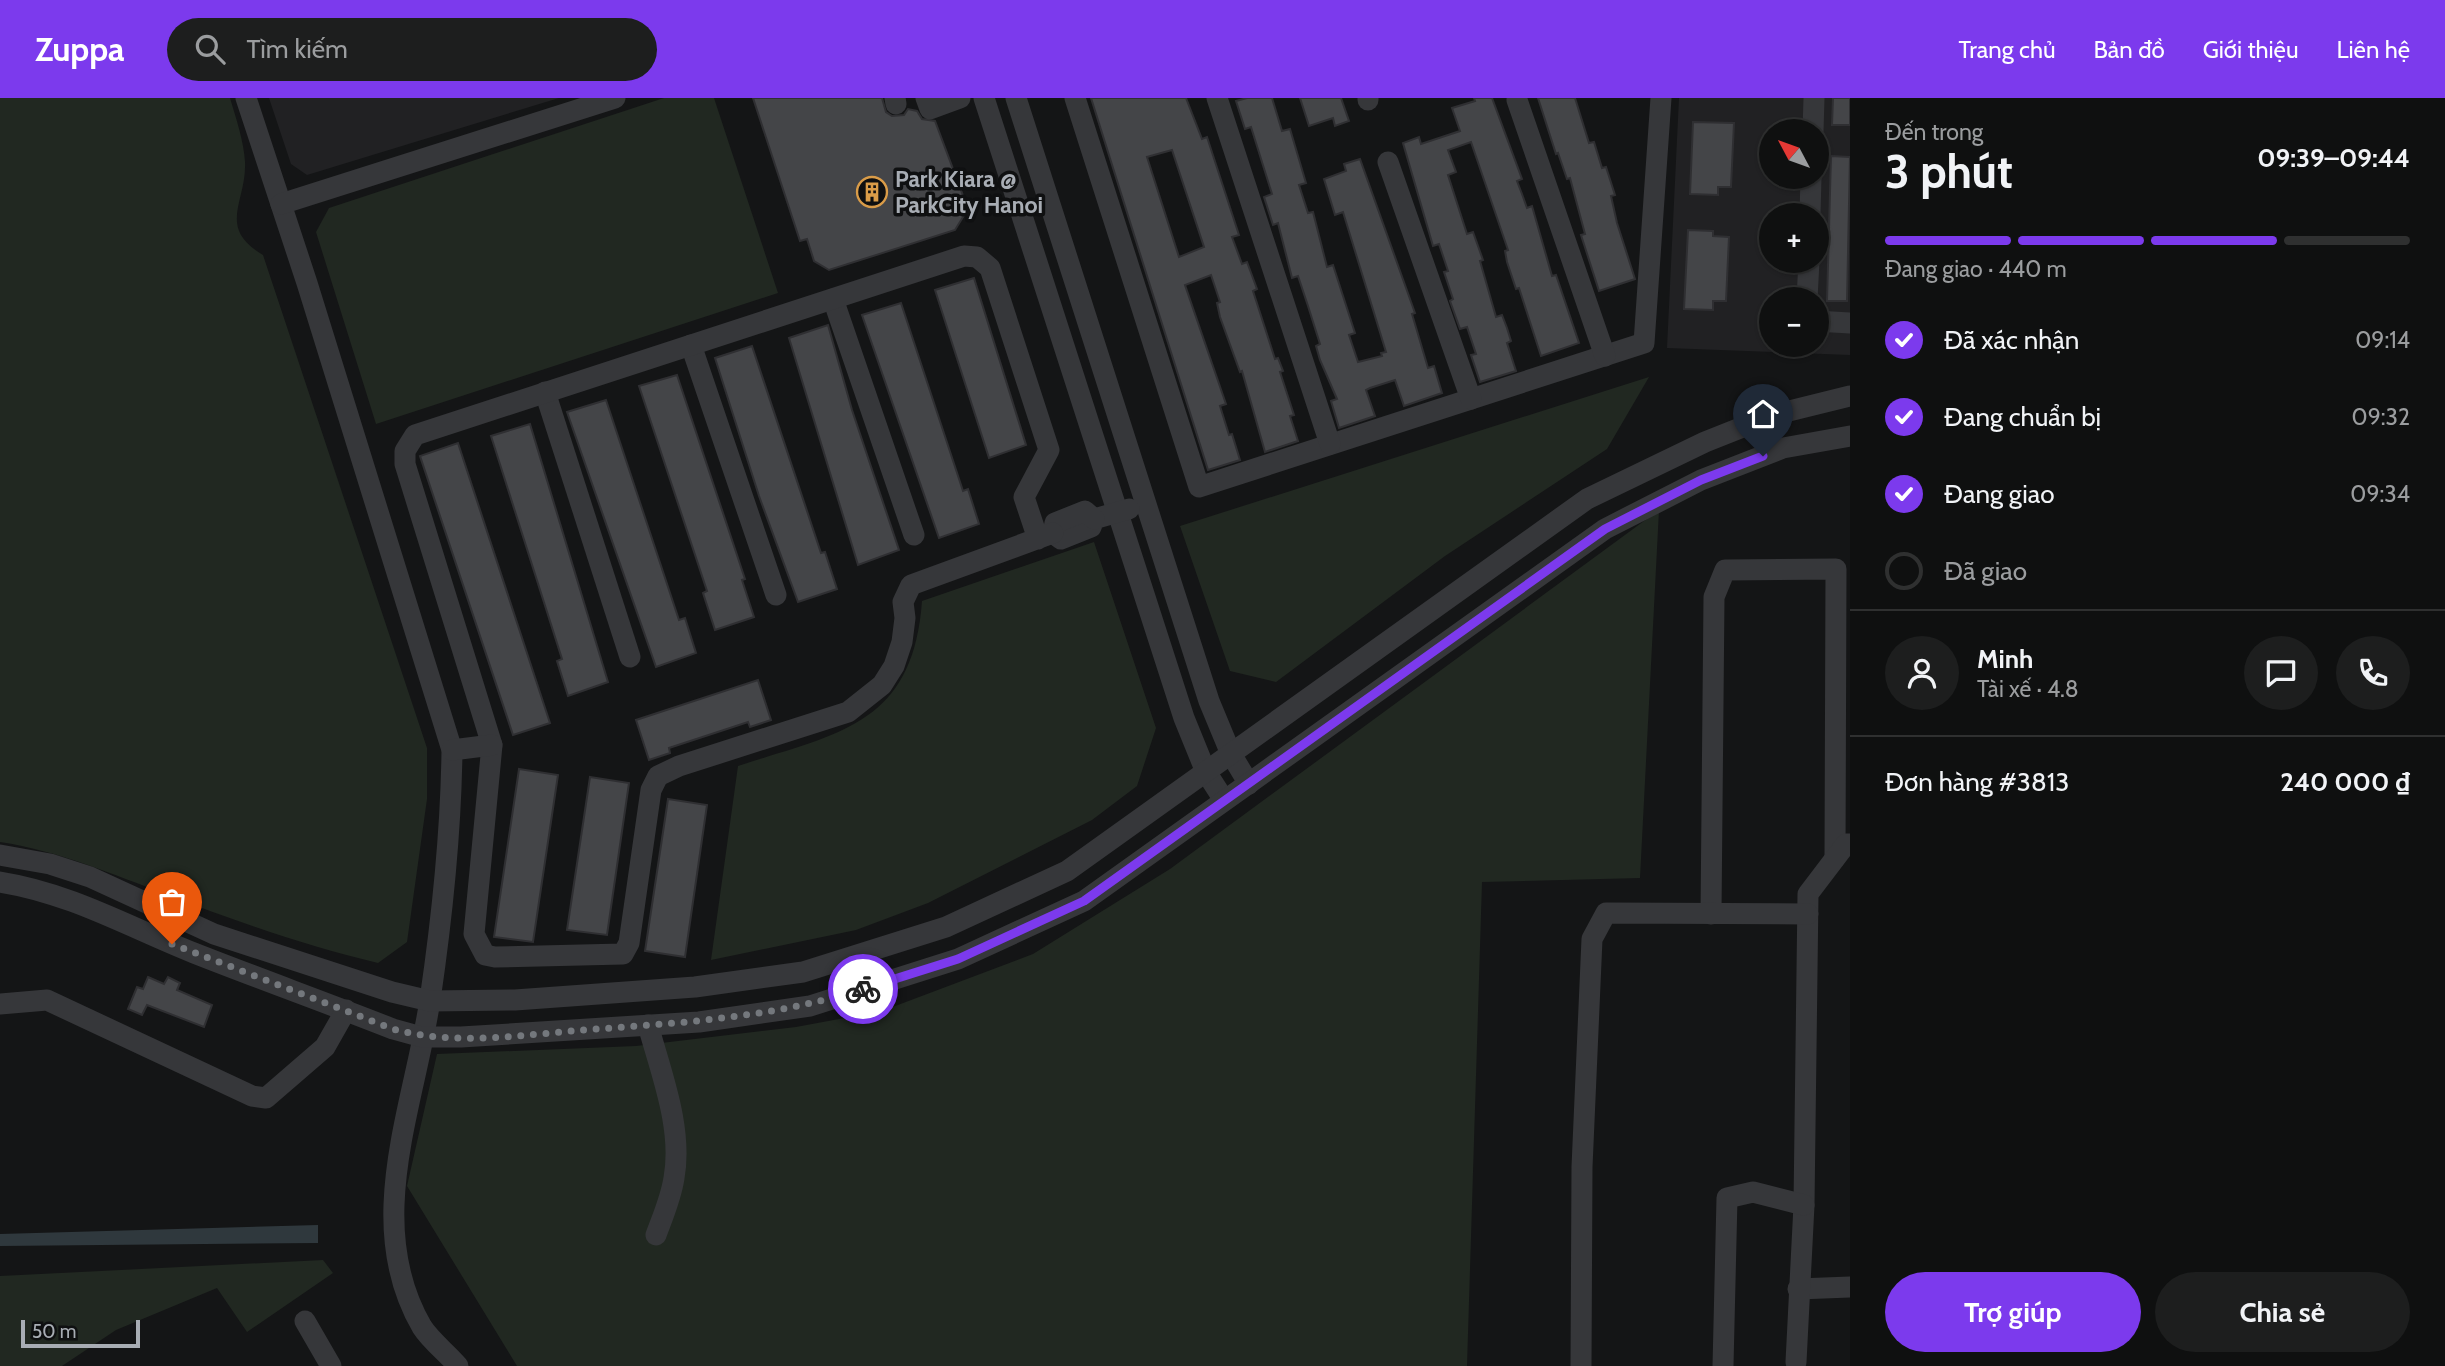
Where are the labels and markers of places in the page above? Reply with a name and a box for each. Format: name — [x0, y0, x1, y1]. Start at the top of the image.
place label: Park Kiara @ ParkCity Hanoi — [895, 165, 1043, 219]
building icon: Park Kiara @ ParkCity Hanoi — [855, 175, 889, 209]
pin — [1733, 384, 1793, 456]
pin — [142, 872, 202, 944]

